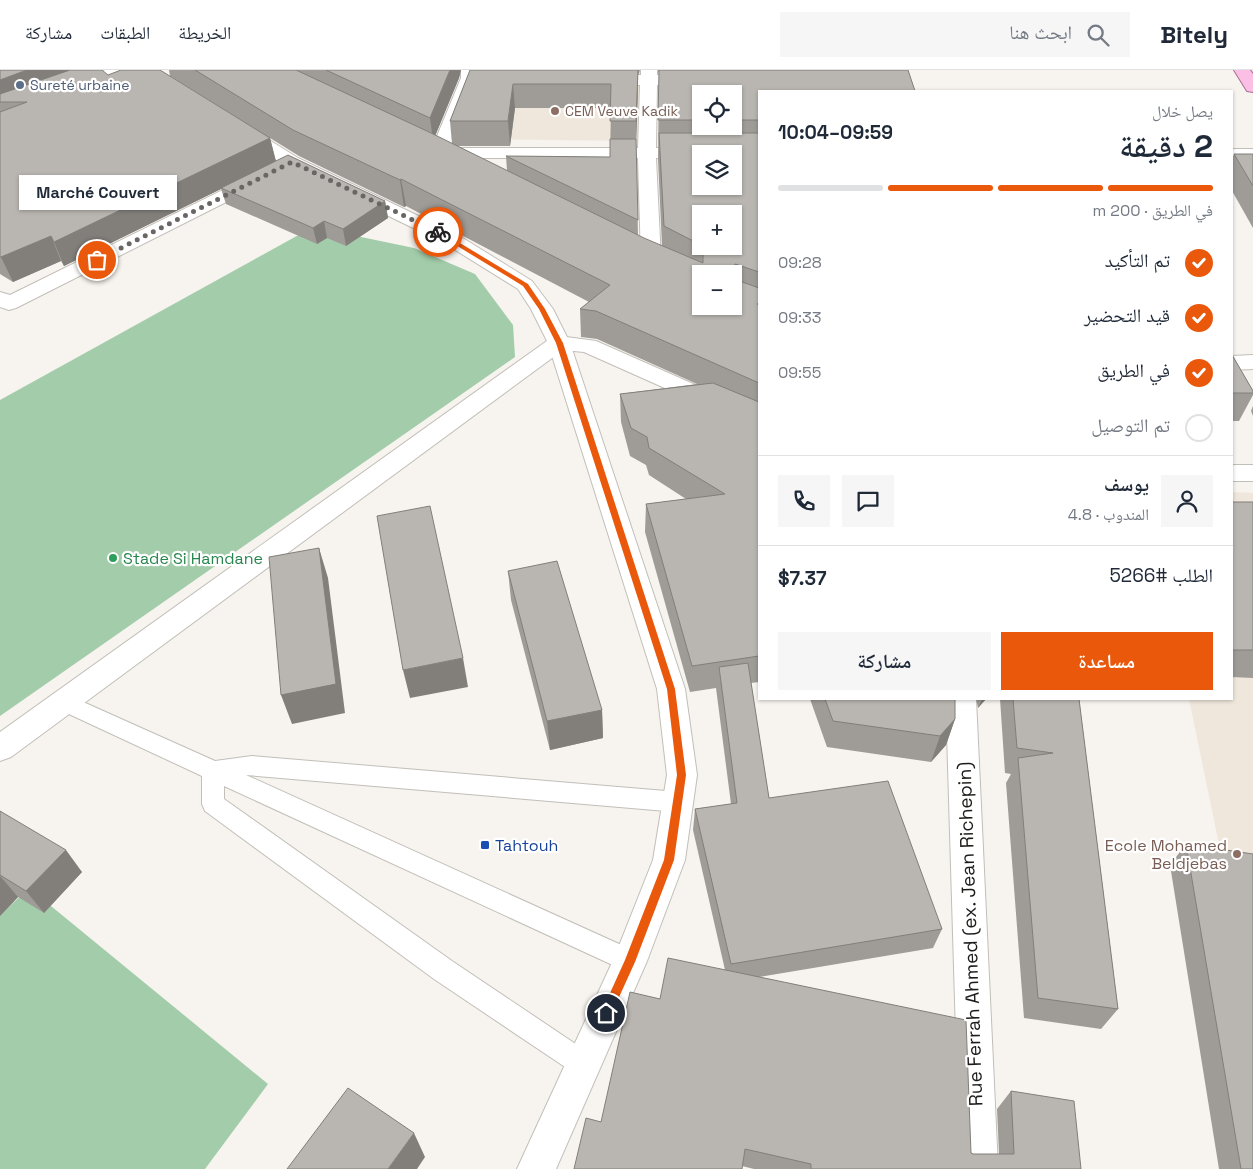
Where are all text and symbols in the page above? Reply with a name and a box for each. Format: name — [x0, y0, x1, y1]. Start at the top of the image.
search box — [780, 12, 1130, 57]
text: Bitely — [1160, 19, 1228, 50]
text: ابحث هنا — [1009, 20, 1072, 45]
text: مشاركة — [25, 21, 72, 44]
text: الطبقات — [100, 21, 150, 44]
text: الخريطة — [178, 21, 231, 44]
icon: search — [1084, 21, 1112, 49]
place label: Sureté urbaine — [30, 76, 129, 94]
marker: Sureté urbaine — [14, 79, 26, 91]
map controls — [692, 85, 742, 315]
button: locate — [692, 85, 742, 135]
text: يصل خلال — [1152, 101, 1213, 122]
place label: CEM Veuve Kadik — [565, 102, 678, 120]
marker: CEM Veuve Kadik — [549, 105, 561, 117]
text: 09:59–10:04 — [778, 120, 893, 145]
text: 2 دقيقة — [1119, 126, 1213, 166]
button: layers — [692, 145, 742, 195]
callout: Marché Couvert — [18, 175, 176, 210]
text: Marché Couvert — [36, 182, 160, 203]
text: في الطريق · 200 m — [1092, 200, 1213, 221]
button: + — [692, 205, 742, 255]
courier — [413, 207, 463, 257]
icon: bike — [424, 218, 452, 246]
pin — [76, 239, 118, 281]
icon: bag — [83, 246, 111, 274]
text: تم التأكيد — [1105, 248, 1170, 273]
icon: check — [1185, 249, 1213, 277]
text: 09:28 — [778, 252, 822, 273]
button: − — [692, 265, 742, 315]
text: قيد التحضير — [1084, 303, 1170, 328]
icon: check — [1185, 304, 1213, 332]
text: 09:33 — [778, 307, 821, 328]
text: في الطريق — [1097, 358, 1170, 383]
icon: check — [1185, 359, 1213, 387]
text: 09:55 — [778, 362, 821, 383]
text: تم التوصيل — [1091, 413, 1170, 438]
text: يوسف — [1104, 472, 1149, 497]
button: phone — [778, 475, 830, 527]
button: chat — [842, 475, 894, 527]
button: person — [1161, 475, 1213, 527]
text: المندوب · 4.8 — [1068, 504, 1149, 525]
place label: Stade Si Hamdane — [123, 548, 263, 569]
marker: Stade Si Hamdane — [107, 552, 119, 564]
text: الطلب #5266 — [1110, 563, 1213, 588]
text: $7.37 — [778, 566, 827, 591]
button: مشاركة — [778, 632, 991, 690]
button: مساعدة — [1001, 632, 1213, 690]
street label: Rue Ferrah Ahmed (ex. Jean Richepin) — [951, 761, 989, 1107]
place label: Tahtouh — [495, 835, 558, 856]
place label: Ecole Mohamed Beldjebas — [1105, 835, 1227, 874]
marker: Tahtouh — [479, 839, 491, 851]
marker: Ecole Mohamed Beldjebas — [1231, 848, 1243, 860]
pin — [585, 992, 627, 1034]
icon: home — [592, 999, 620, 1027]

